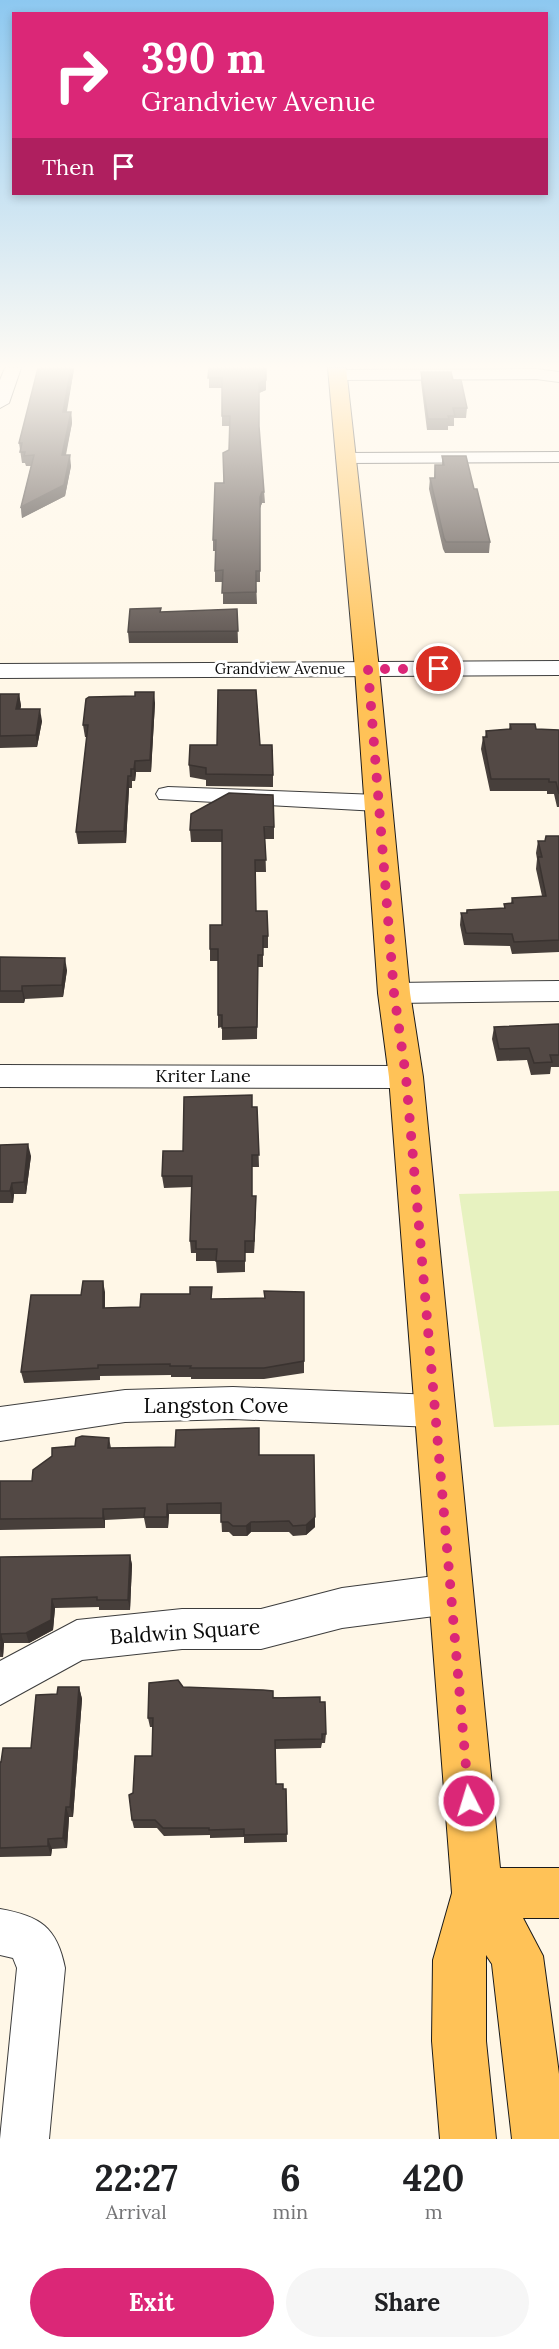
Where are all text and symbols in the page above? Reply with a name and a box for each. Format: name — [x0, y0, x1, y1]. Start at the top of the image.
text: 390 m — [141, 31, 265, 85]
icon: right — [42, 36, 120, 114]
text: Grandview Avenue — [141, 84, 376, 118]
icon: arrive — [107, 150, 140, 183]
text: Then — [42, 153, 95, 181]
pin — [413, 643, 464, 694]
icon: arrive — [422, 652, 455, 685]
street label: Grandview Avenue — [215, 659, 345, 678]
street label: Kriter Lane — [155, 1064, 251, 1087]
street label: Langston Cove — [144, 1392, 288, 1419]
street label: Baldwin Square — [109, 1613, 261, 1650]
position arrow — [437, 1769, 501, 1833]
text: 22:27 — [95, 2155, 178, 2201]
text: 6 — [280, 2155, 301, 2201]
text: 420 — [403, 2155, 464, 2201]
text: Arrival — [106, 2199, 167, 2224]
text: min — [273, 2199, 308, 2224]
text: m — [425, 2199, 443, 2224]
button: Exit — [30, 2268, 274, 2337]
button: Share — [286, 2268, 529, 2337]

